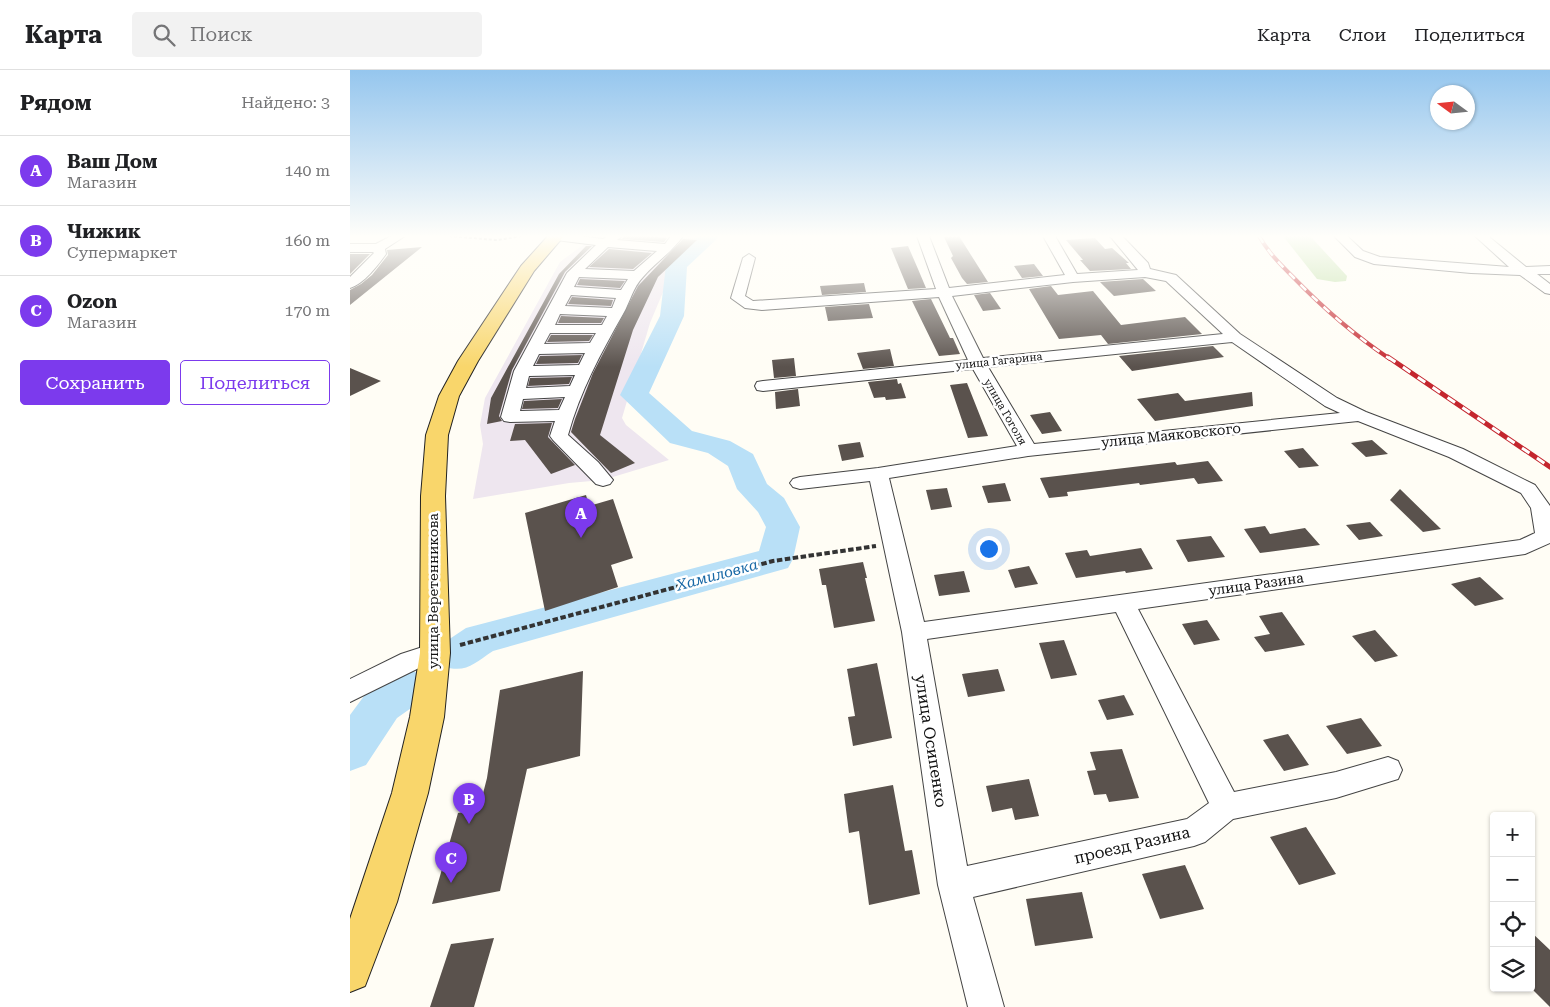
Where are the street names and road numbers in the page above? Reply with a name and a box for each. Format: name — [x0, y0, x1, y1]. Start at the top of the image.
street label: улица Гагарина — [955, 350, 1043, 372]
street label: улица Гоголя — [981, 377, 1029, 447]
street label: улица Маяковского — [1100, 420, 1242, 450]
street label: улица Веретенникова — [425, 513, 441, 669]
street label: улица Разина — [1207, 569, 1305, 599]
street label: улица Осипенко — [911, 673, 951, 809]
street label: проезд Разина — [1072, 822, 1192, 868]

